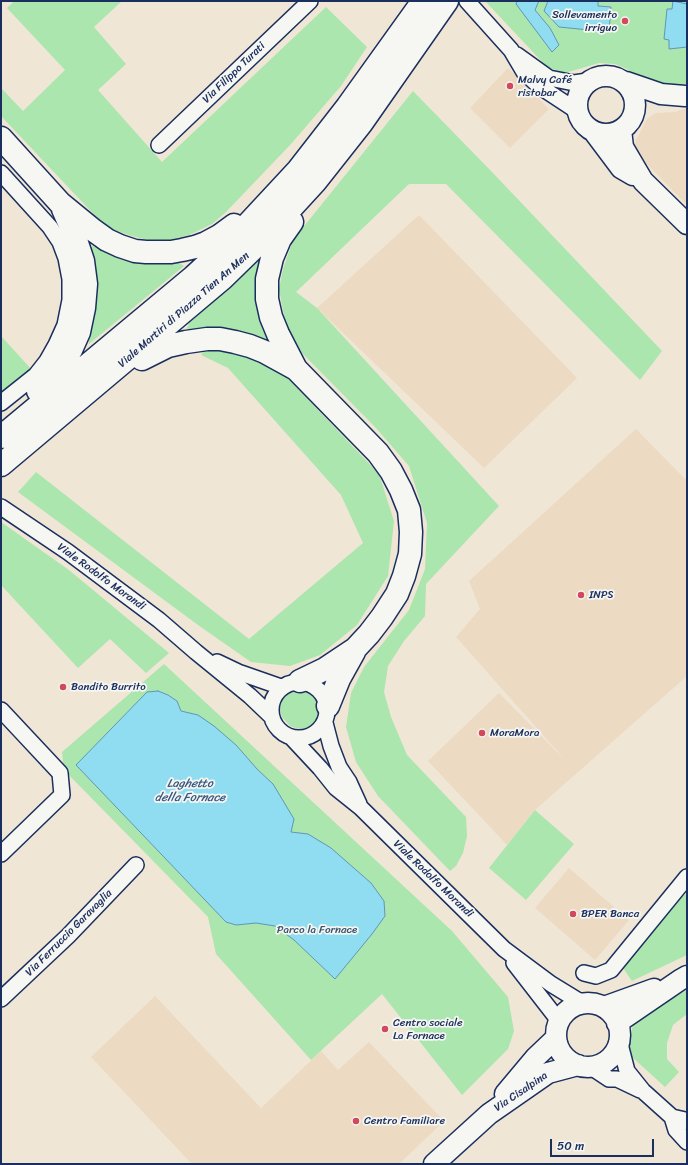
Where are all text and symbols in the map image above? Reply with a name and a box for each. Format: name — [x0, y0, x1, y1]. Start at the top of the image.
place label: Sollevamento irriguo — [552, 8, 617, 34]
marker: Sollevamento irriguo — [620, 16, 630, 26]
street label: Via Filippo Turati — [200, 40, 268, 106]
place label: Malvy Café ristobar — [518, 73, 572, 99]
marker: Malvy Café ristobar — [505, 81, 515, 91]
street label: Viale Martiri di Piazza Tien An Men — [116, 249, 252, 371]
street label: Viale Rodolfo Morandi — [54, 541, 148, 613]
place label: INPS — [589, 588, 613, 602]
marker: INPS — [576, 590, 586, 600]
place label: Bandito Burrito — [71, 680, 146, 694]
marker: Bandito Burrito — [58, 682, 68, 692]
place label: MoraMora — [490, 726, 539, 740]
marker: MoraMora — [477, 728, 487, 738]
water label: Laghetto della Fornace — [155, 777, 225, 805]
street label: Viale Rodolfo Morandi — [390, 838, 476, 920]
street label: Via Ferruccio Garavaglia — [23, 887, 115, 979]
place label: BPER Banca — [581, 907, 639, 921]
marker: BPER Banca — [568, 909, 578, 919]
park label: Parco la Fornace — [277, 923, 357, 937]
place label: Centro sociale La Fornace — [393, 1016, 463, 1042]
marker: Centro sociale La Fornace — [380, 1024, 390, 1034]
street label: Via Cisalpina — [492, 1069, 550, 1115]
place label: Centro Familiare — [364, 1114, 445, 1128]
marker: Centro Familiare — [351, 1116, 361, 1126]
scale bar — [552, 1131, 656, 1157]
text: 50 m — [557, 1135, 584, 1157]

